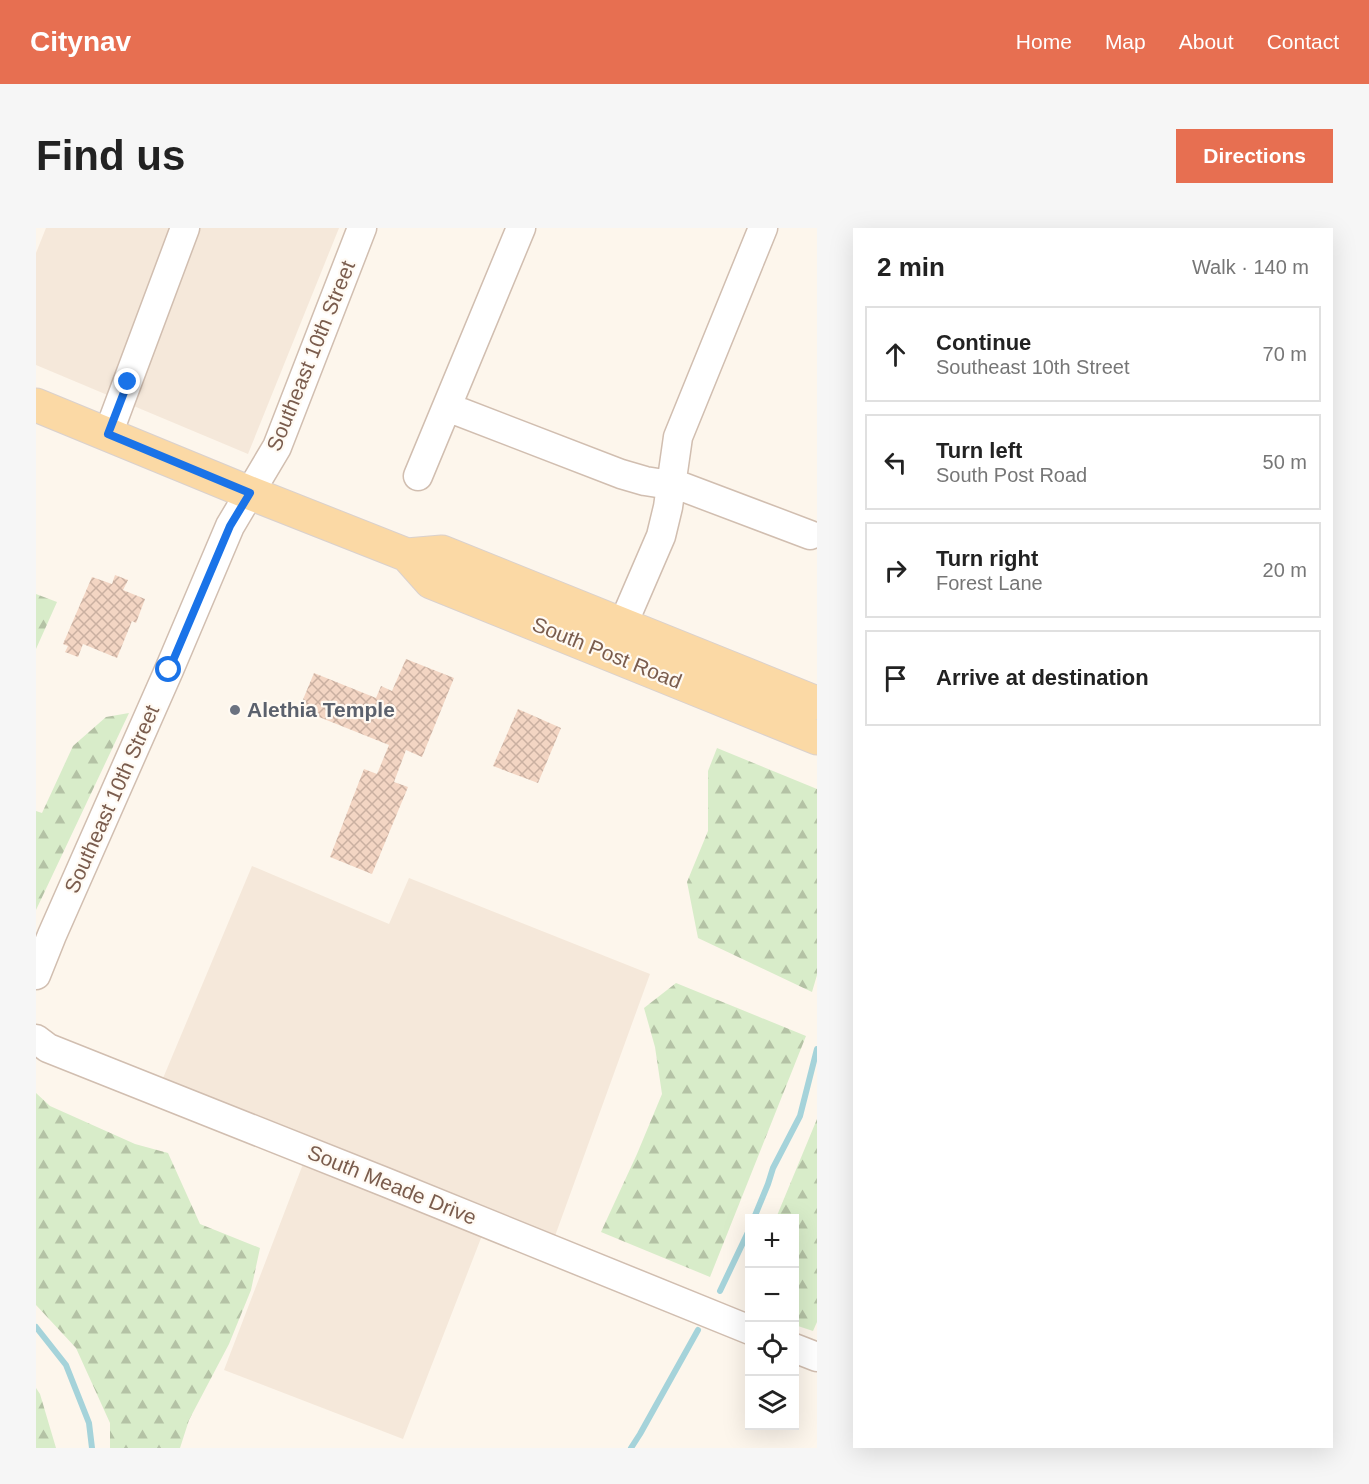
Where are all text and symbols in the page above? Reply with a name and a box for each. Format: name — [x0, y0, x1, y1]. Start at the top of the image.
text: Citynav — [30, 26, 131, 57]
text: Home — [1016, 30, 1072, 53]
text: Map — [1105, 30, 1146, 53]
text: About — [1179, 30, 1234, 53]
text: Contact — [1267, 30, 1339, 53]
button: Directions — [1176, 129, 1333, 183]
text: Find us — [36, 132, 185, 179]
text: 2 min — [877, 252, 945, 282]
text: Walk · 140 m — [1192, 256, 1309, 278]
street label: Southeast 10th Street — [262, 257, 359, 454]
text: Continue — [936, 330, 1031, 355]
icon: ahead — [879, 338, 912, 371]
text: 70 m — [1263, 343, 1307, 365]
text: Southeast 10th Street — [936, 356, 1129, 378]
route end — [114, 368, 140, 394]
text: Turn left — [936, 438, 1022, 463]
icon: left — [879, 446, 912, 479]
text: 50 m — [1263, 451, 1307, 473]
text: South Post Road — [936, 464, 1087, 486]
text: Turn right — [936, 546, 1038, 571]
icon: right — [879, 554, 912, 587]
text: 20 m — [1263, 559, 1307, 581]
text: Forest Lane — [936, 572, 1043, 594]
street label: South Post Road — [529, 612, 685, 693]
route start — [155, 656, 181, 682]
icon: arrive — [879, 662, 912, 695]
text: Arrive at destination — [936, 665, 1149, 690]
place label: Alethia Temple — [247, 698, 395, 721]
street label: Southeast 10th Street — [60, 701, 163, 896]
marker: Alethia Temple — [228, 703, 242, 717]
street label: South Meade Drive — [305, 1140, 480, 1229]
map controls — [745, 1214, 799, 1430]
button: + — [745, 1214, 799, 1268]
button: − — [745, 1268, 799, 1322]
button: locate — [745, 1322, 799, 1376]
button: layers — [745, 1376, 799, 1430]

